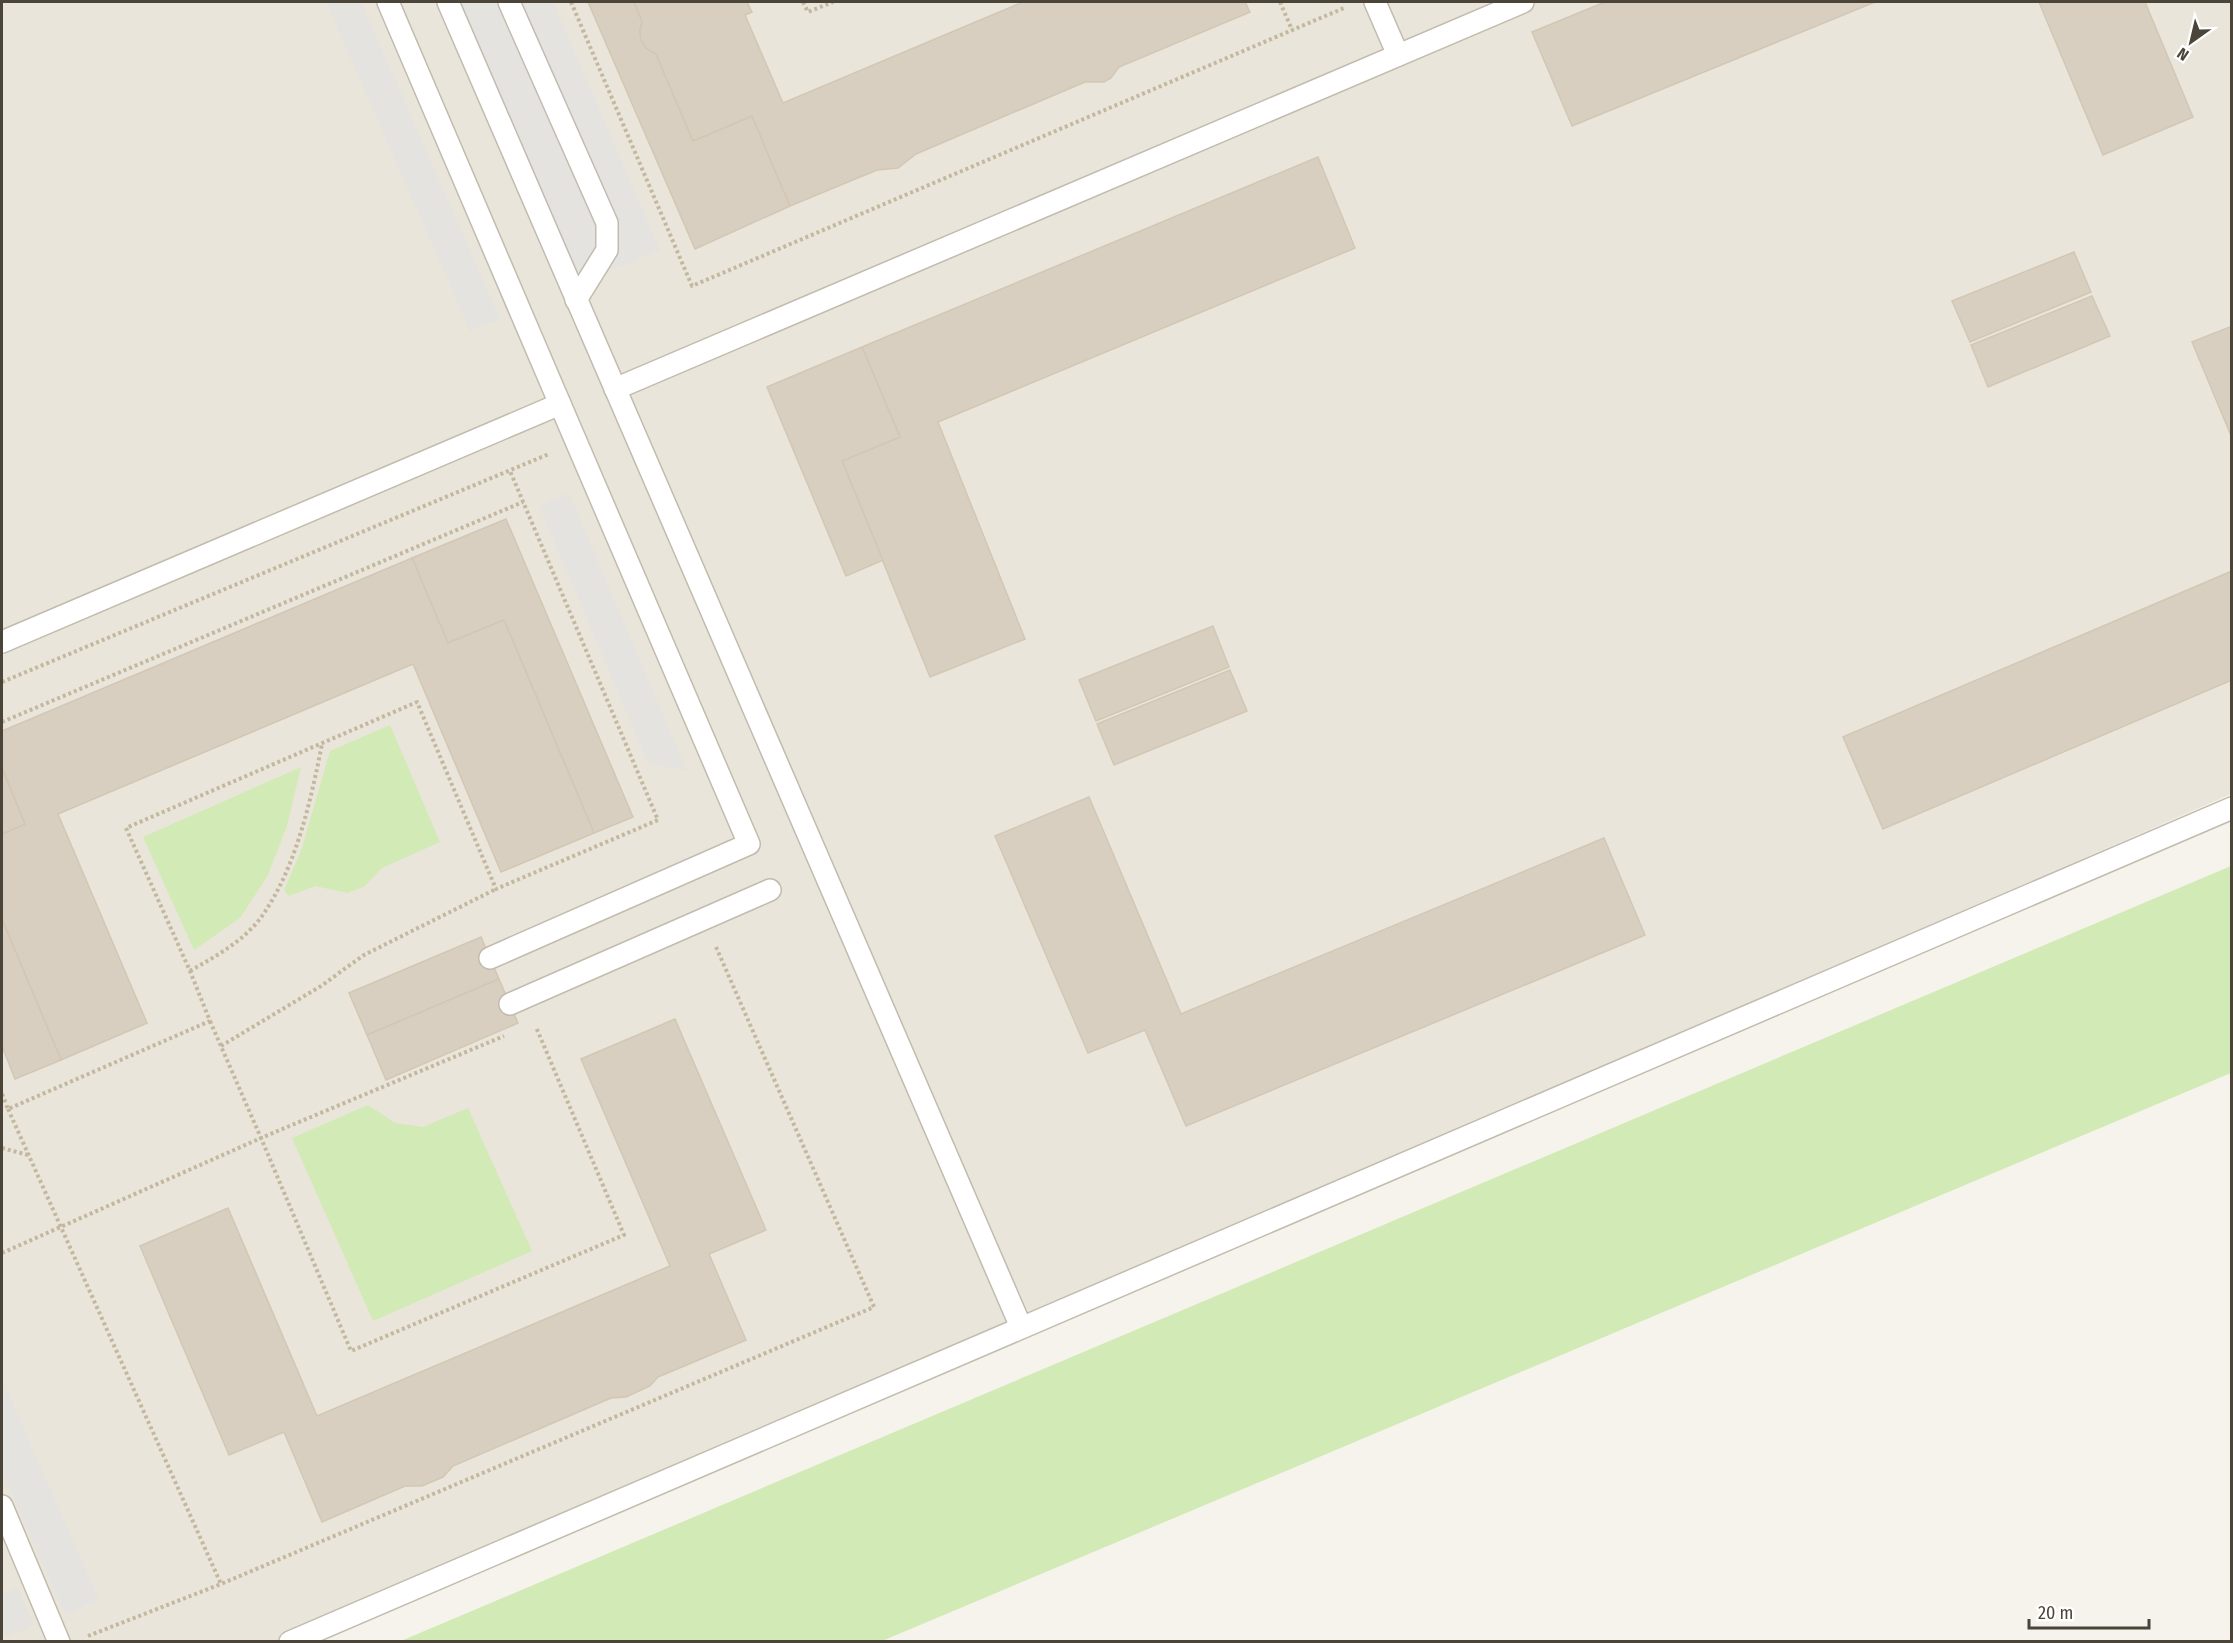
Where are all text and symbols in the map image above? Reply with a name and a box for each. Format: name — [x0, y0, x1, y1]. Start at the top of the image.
north arrow — [2161, 12, 2221, 72]
text: N — [2174, 43, 2192, 65]
scale bar — [2029, 1592, 2149, 1630]
text: 20 m — [2038, 1602, 2073, 1624]

